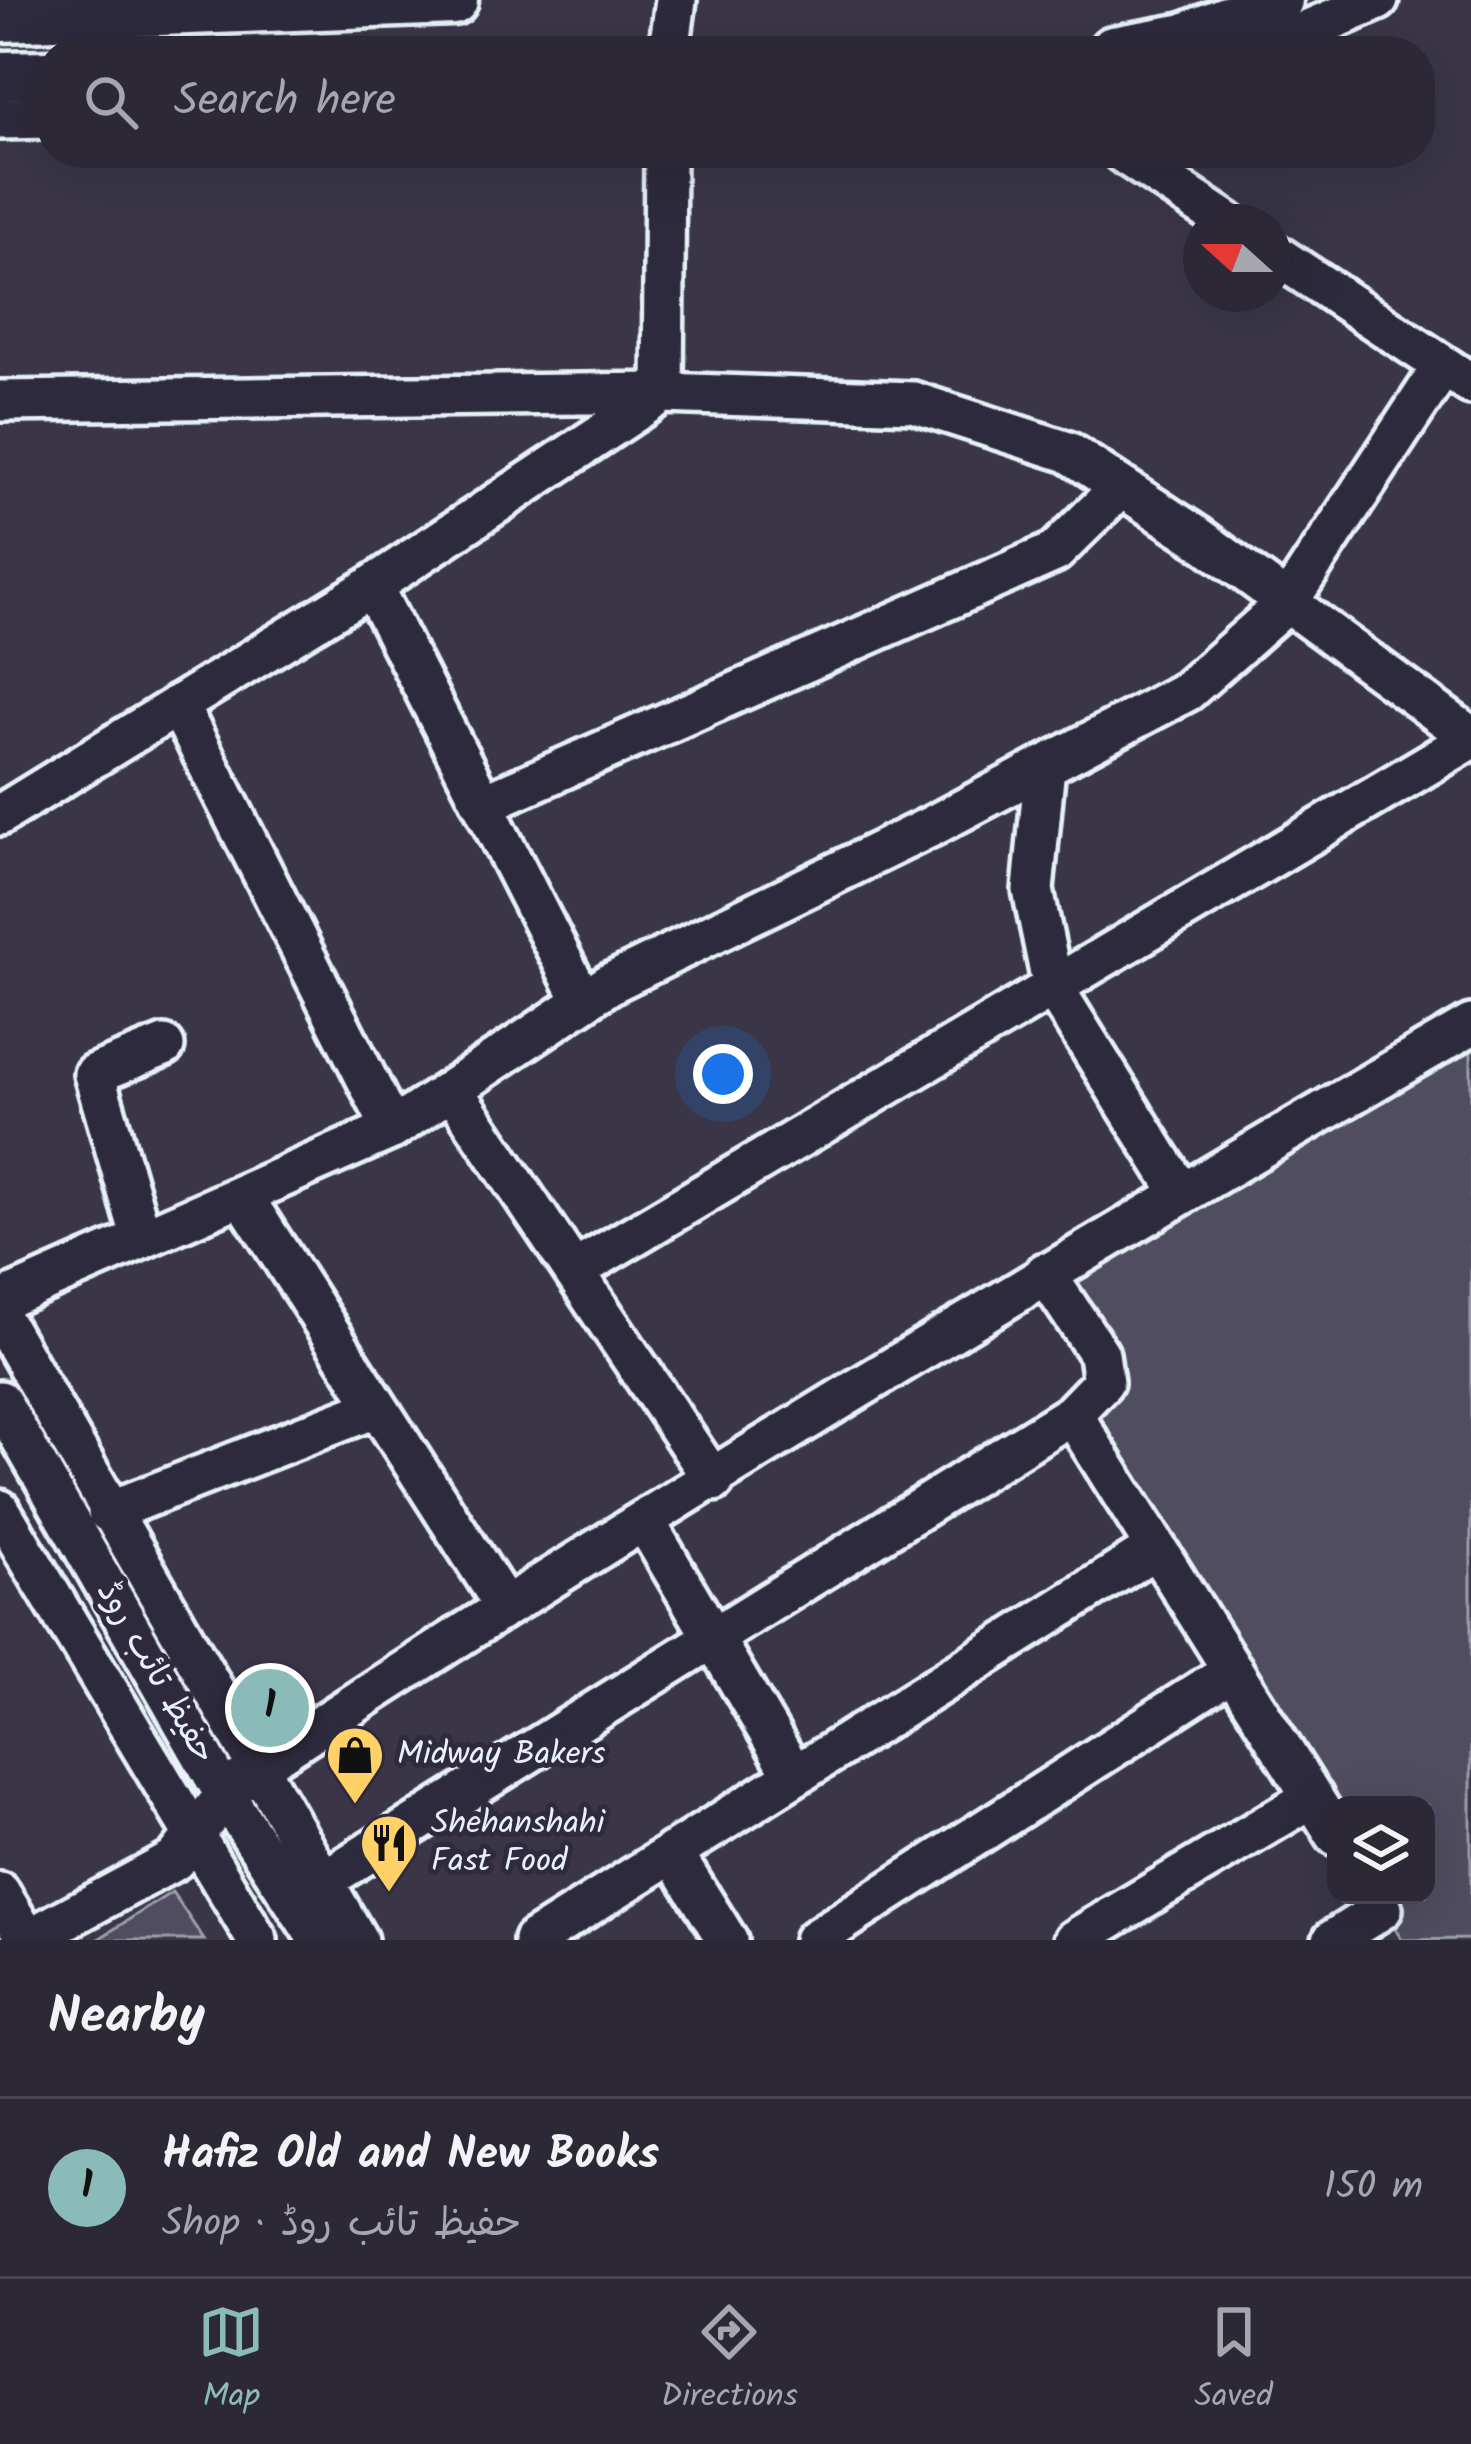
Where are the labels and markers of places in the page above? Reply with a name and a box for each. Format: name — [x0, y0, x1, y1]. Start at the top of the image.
pin: 1 — [231, 1663, 309, 1753]
shop icon: Midway Bakers — [324, 1724, 386, 1806]
place label: Midway Bakers — [397, 1729, 606, 1782]
place label: Shehanshahi Fast Food — [431, 1798, 606, 1889]
restaurant icon: Shehanshahi Fast Food — [358, 1812, 420, 1894]

